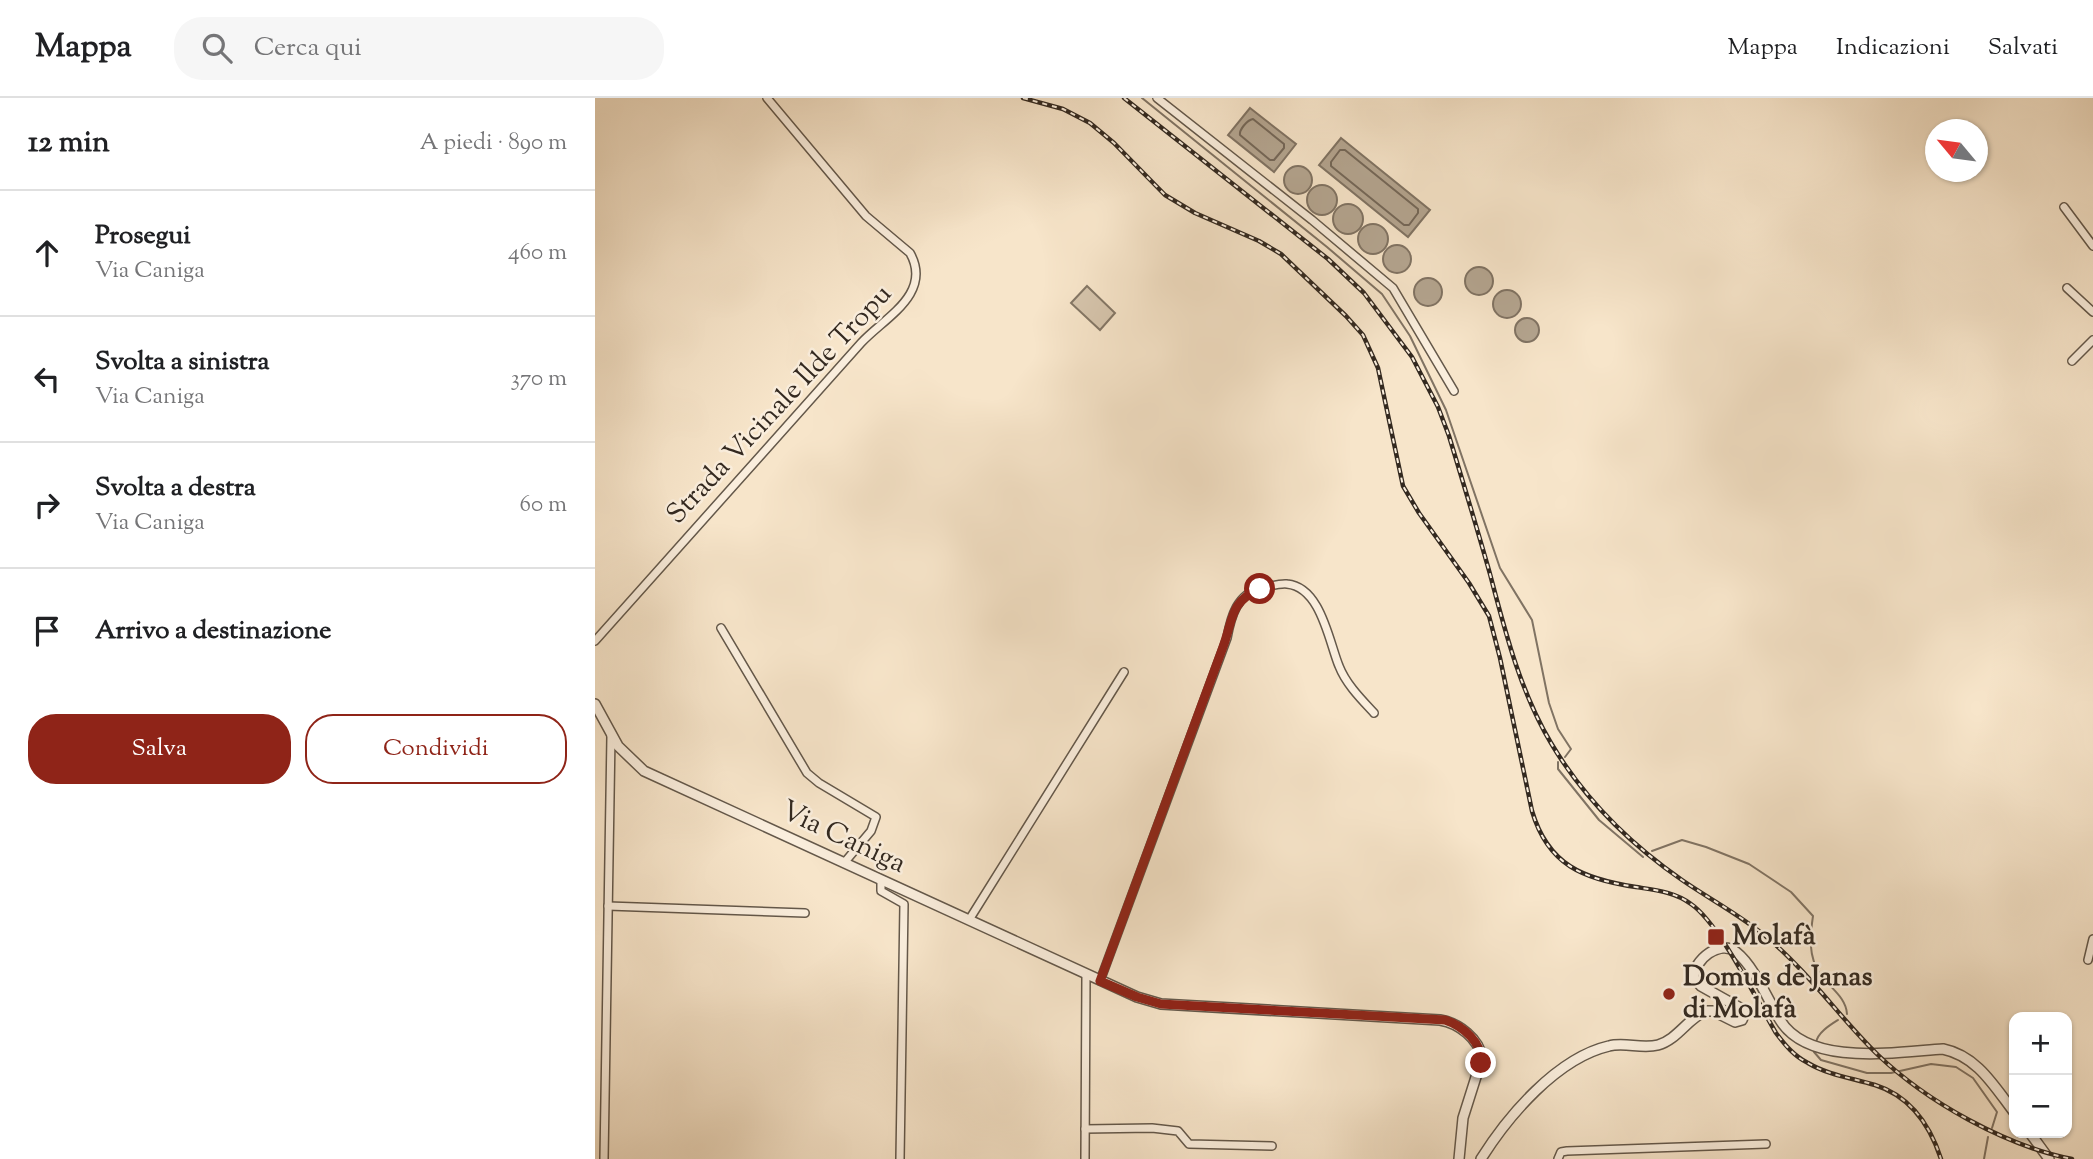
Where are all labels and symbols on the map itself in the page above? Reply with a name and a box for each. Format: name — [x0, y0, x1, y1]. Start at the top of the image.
north arrow — [1925, 119, 1988, 182]
street label: Strada Vicinale Ilde Tropu — [658, 276, 902, 534]
route start — [1244, 573, 1275, 604]
street label: Via Caniga — [774, 792, 912, 884]
place label: Molafà — [1732, 917, 1816, 957]
marker: Molafà — [1706, 927, 1726, 947]
place label: Domus de Janas di Molafà — [1683, 958, 1873, 1030]
marker: Domus de Janas di Molafà — [1661, 986, 1677, 1002]
route end — [1465, 1047, 1496, 1078]

